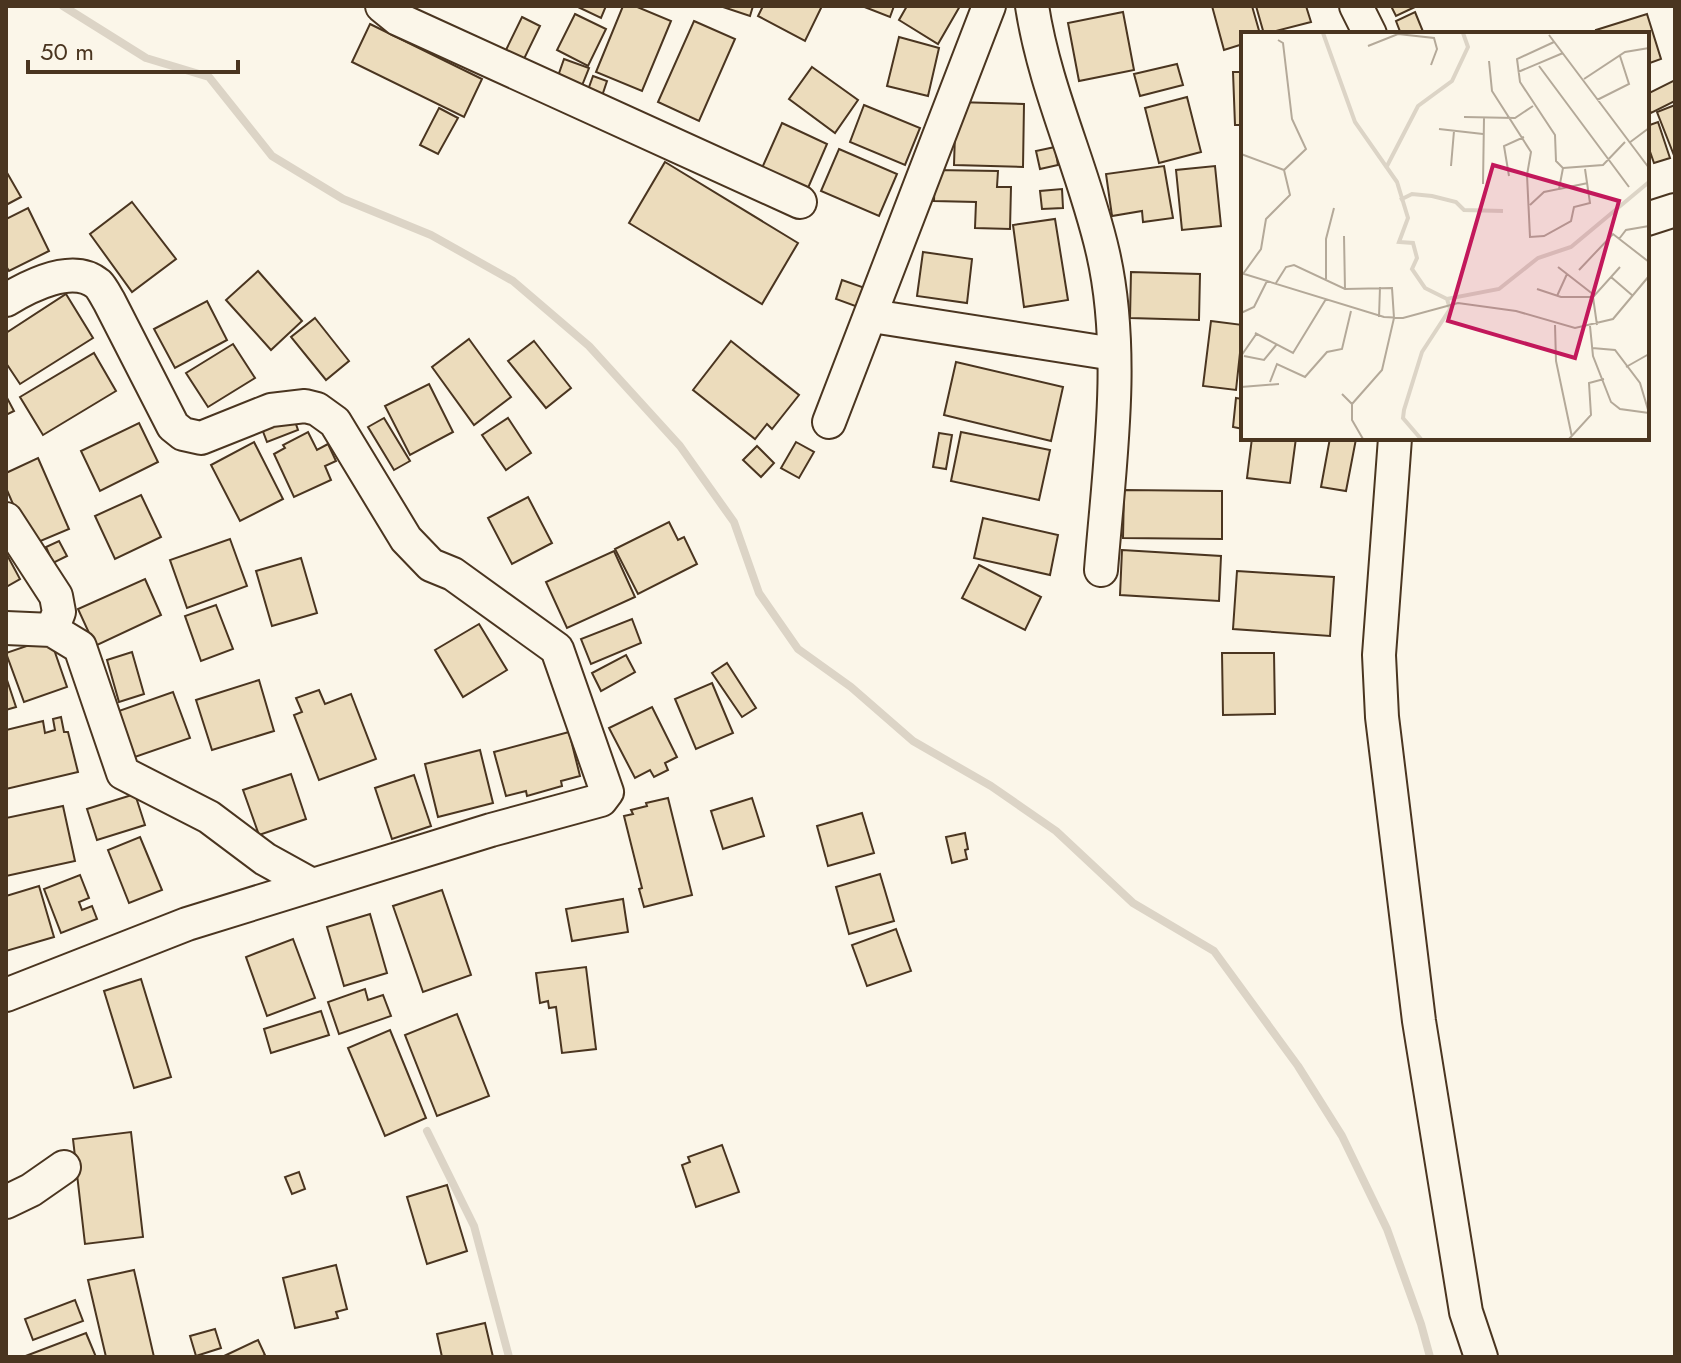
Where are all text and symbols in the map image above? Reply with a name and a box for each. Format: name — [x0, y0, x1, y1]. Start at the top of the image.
scale bar — [28, 24, 238, 74]
inset map — [1241, 32, 1649, 440]
text: 50 m — [40, 34, 94, 69]

